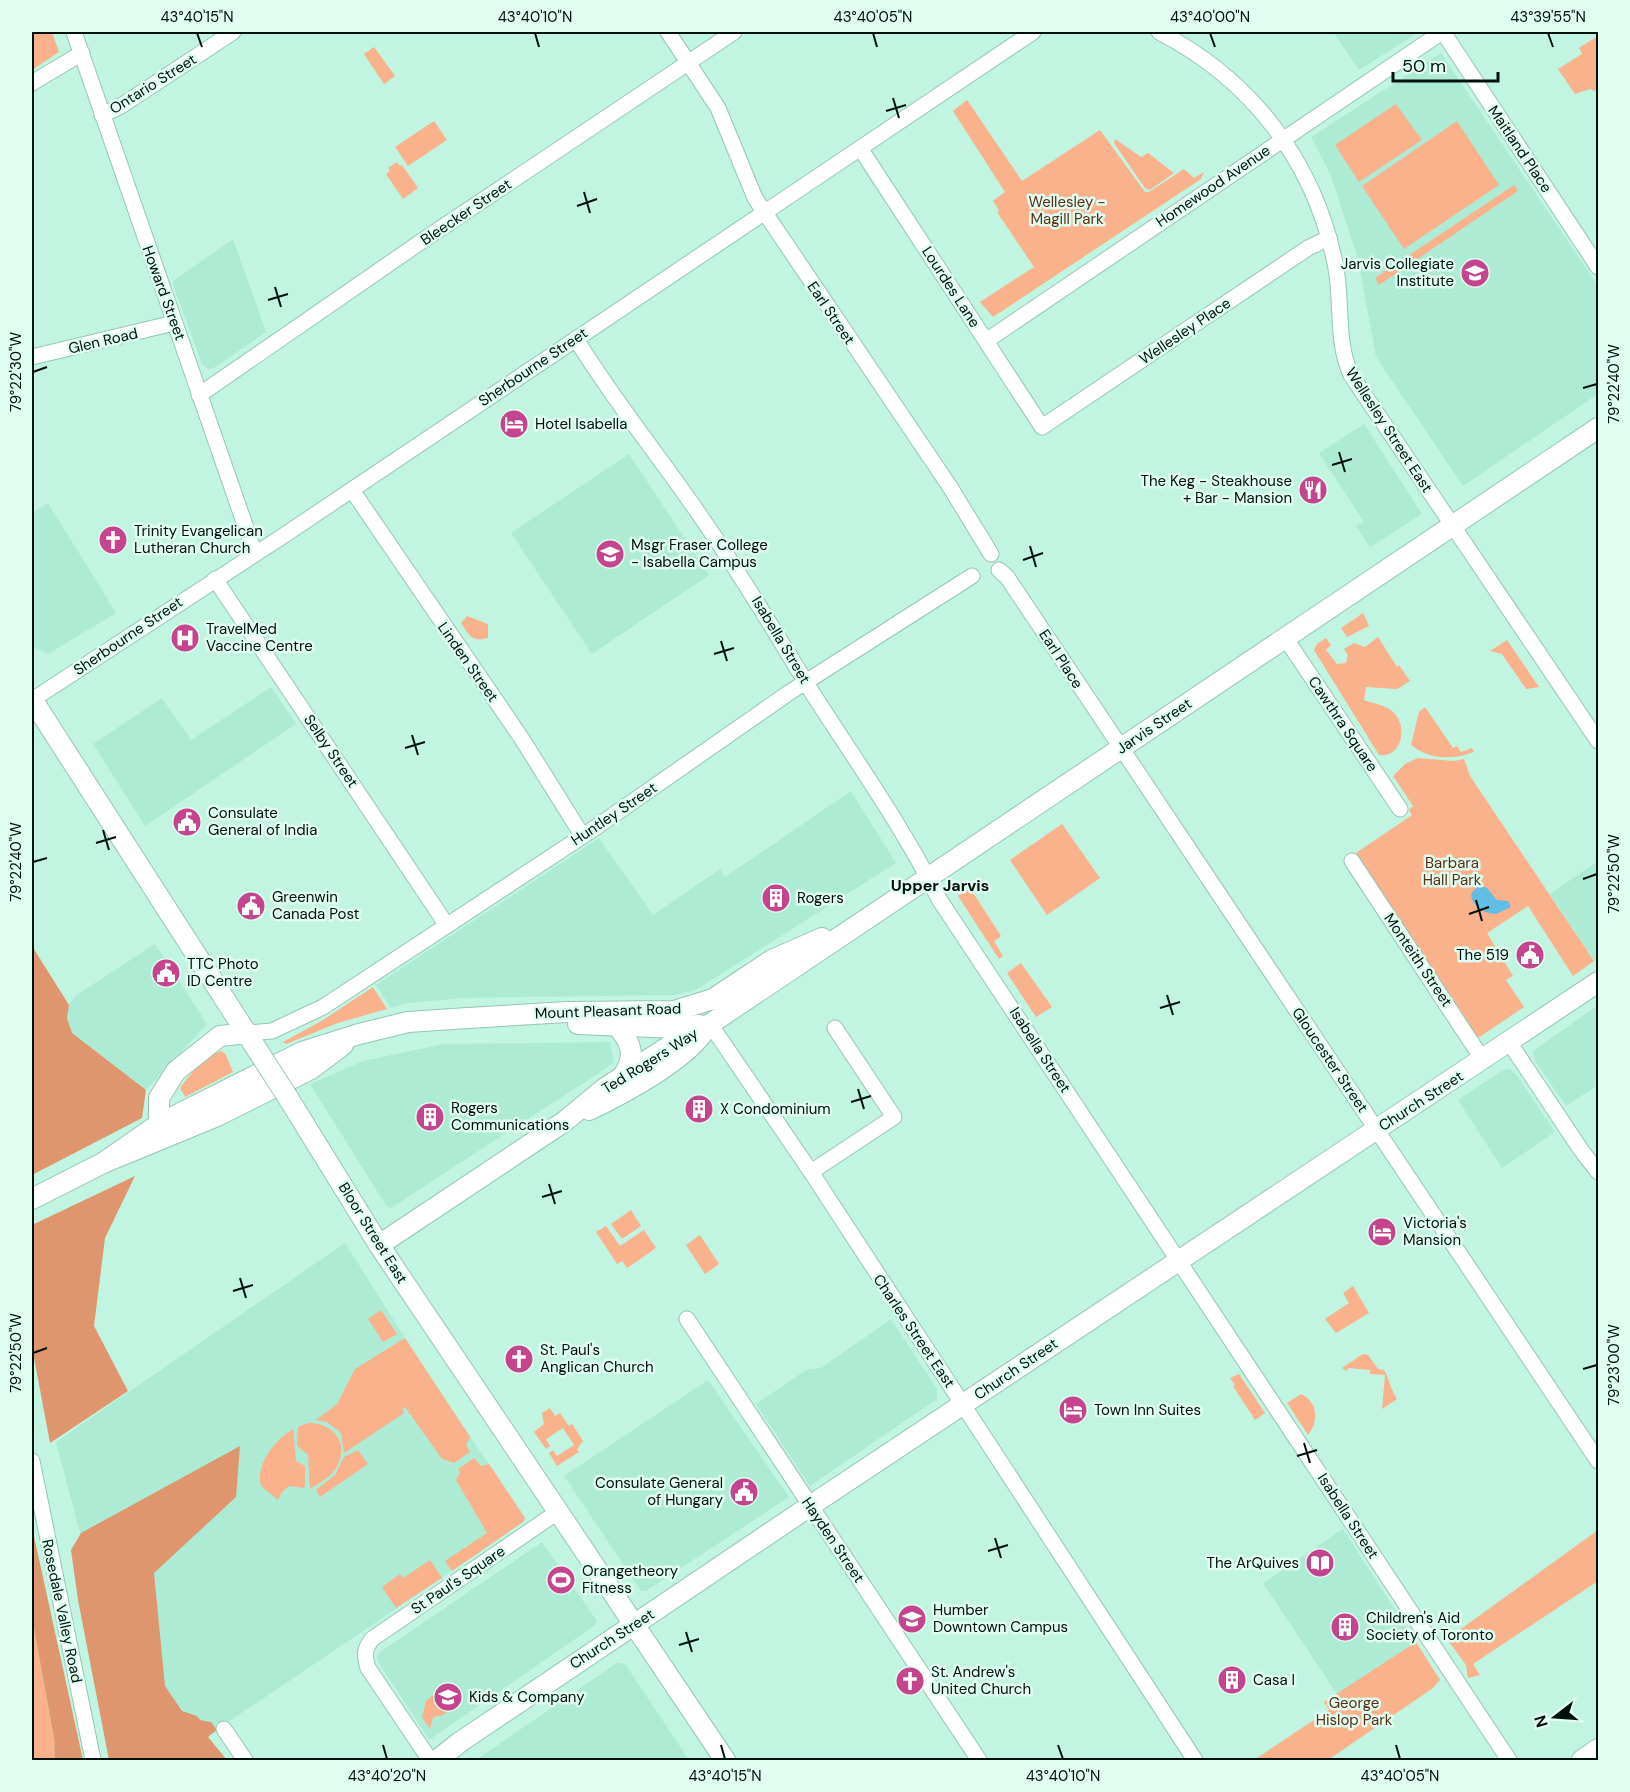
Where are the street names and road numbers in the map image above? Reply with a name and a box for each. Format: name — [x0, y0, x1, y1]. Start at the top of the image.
street label: Ontario Street — [106, 49, 200, 119]
street label: Maitland Place — [1483, 102, 1557, 196]
street label: Homewood Avenue — [1152, 140, 1274, 232]
street label: Bleecker Street — [417, 174, 515, 250]
street label: Howard Street — [138, 243, 190, 343]
street label: Lourdes Lane — [917, 243, 985, 331]
street label: Earl Street — [803, 278, 859, 349]
street label: Wellesley Place — [1135, 293, 1235, 369]
street label: Glen Road — [66, 323, 140, 359]
street label: Sherbourne Street — [475, 323, 592, 411]
street label: Wellesley Street East — [1341, 364, 1437, 496]
street label: Sherbourne Street — [70, 592, 187, 680]
street label: Isabella Street — [747, 593, 815, 687]
street label: Linden Street — [433, 618, 503, 706]
street label: Earl Place — [1034, 626, 1088, 692]
street label: Cawthra Square — [1304, 672, 1382, 776]
street label: Jarvis Street — [1112, 693, 1196, 759]
street label: Selby Street — [299, 711, 363, 792]
street label: Huntley Street — [567, 778, 661, 850]
street label: Monteith Street — [1379, 909, 1457, 1011]
street label: Mount Pleasant Road — [534, 998, 682, 1024]
street label: Isabella Street — [1005, 1003, 1075, 1097]
street label: Gloucester Street — [1287, 1004, 1373, 1117]
street label: Ted Rogers Way — [598, 1023, 702, 1099]
street label: Church Street — [1375, 1066, 1467, 1136]
street label: Bloor Street East — [334, 1179, 412, 1288]
street label: Charles Street East — [869, 1270, 959, 1392]
street label: Church Street — [970, 1334, 1062, 1404]
street label: Isabella Street — [1313, 1469, 1383, 1563]
street label: Hayden Street — [797, 1493, 869, 1587]
street label: Rosedale Valley Road — [37, 1537, 87, 1685]
street label: St Paul's Square — [407, 1541, 509, 1619]
street label: Church Street — [566, 1604, 658, 1674]

